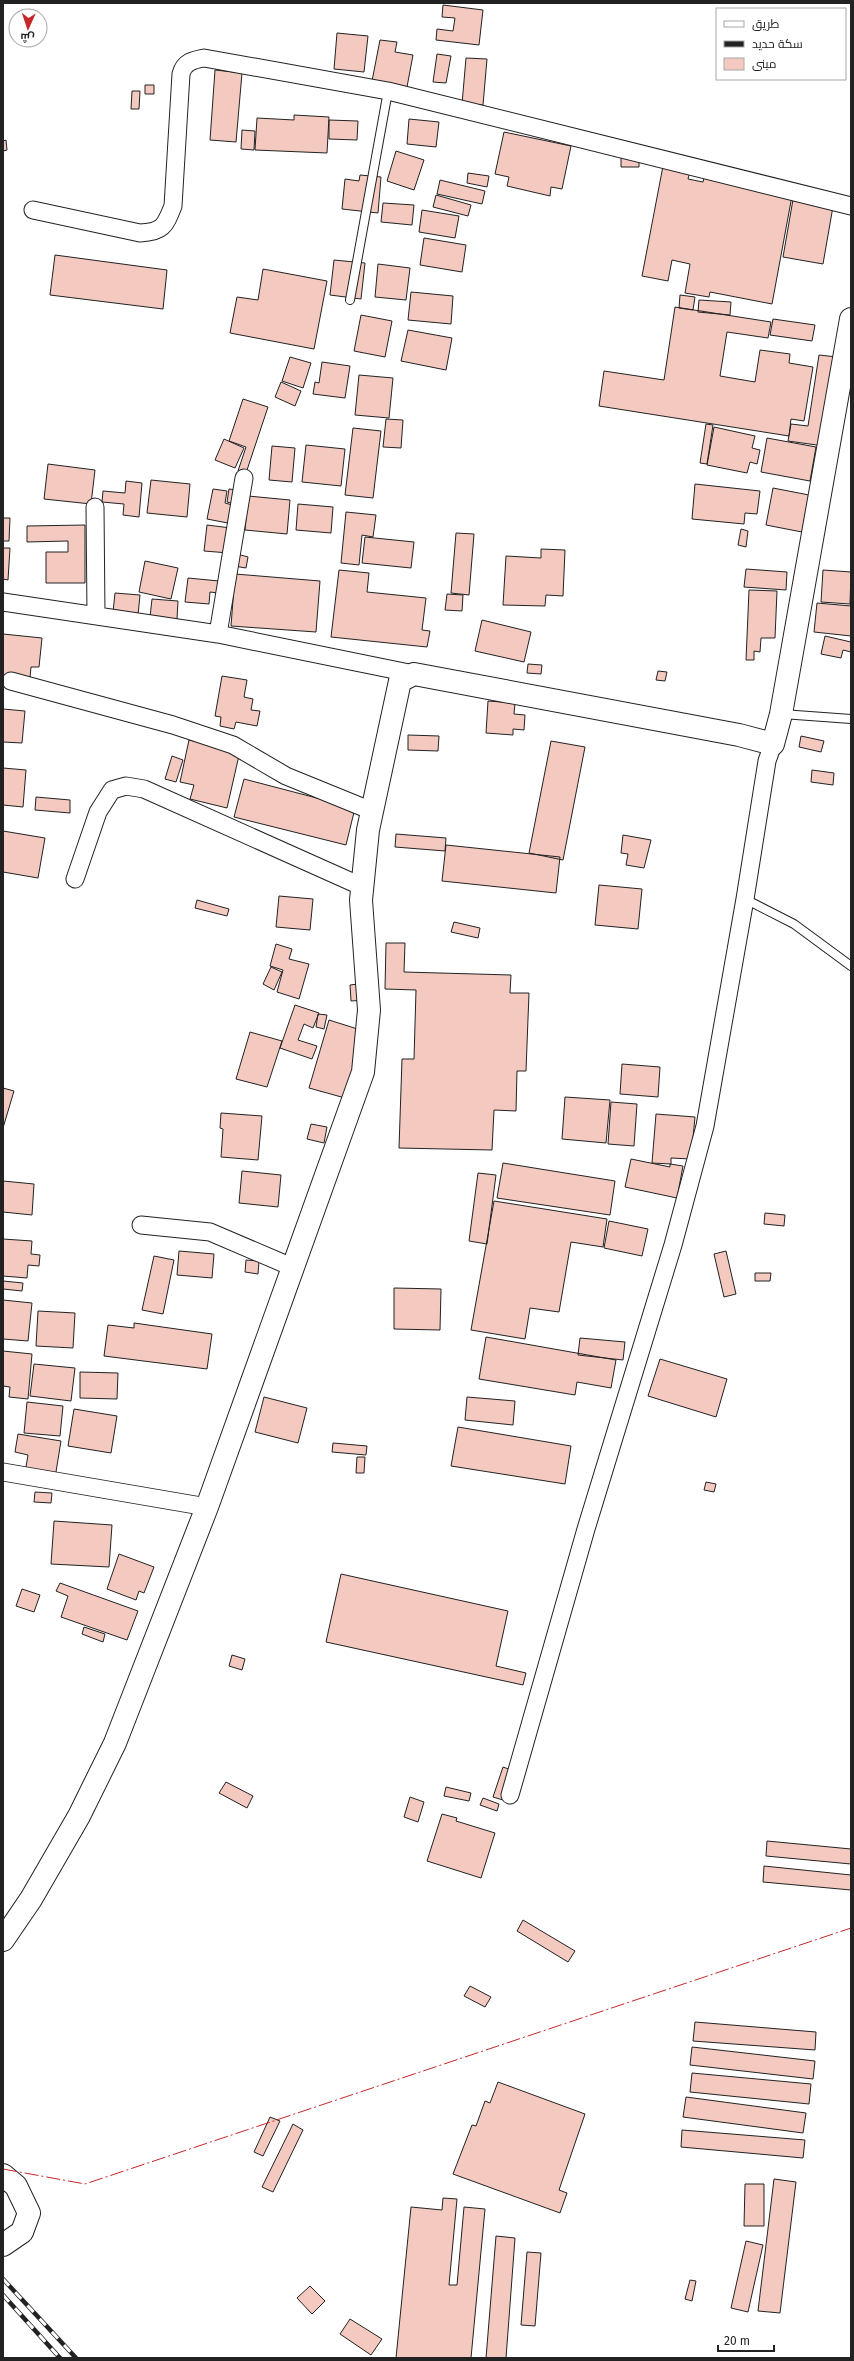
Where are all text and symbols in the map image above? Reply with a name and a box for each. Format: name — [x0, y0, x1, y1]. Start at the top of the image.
north arrow — [8, 8, 48, 48]
legend — [716, 8, 846, 80]
text: طريق — [752, 17, 780, 31]
text: ش — [20, 31, 35, 44]
text: سكة حديد — [752, 37, 803, 51]
text: مبنى — [752, 57, 777, 71]
scale bar — [718, 2327, 774, 2353]
text: 20 m — [724, 2334, 750, 2348]

